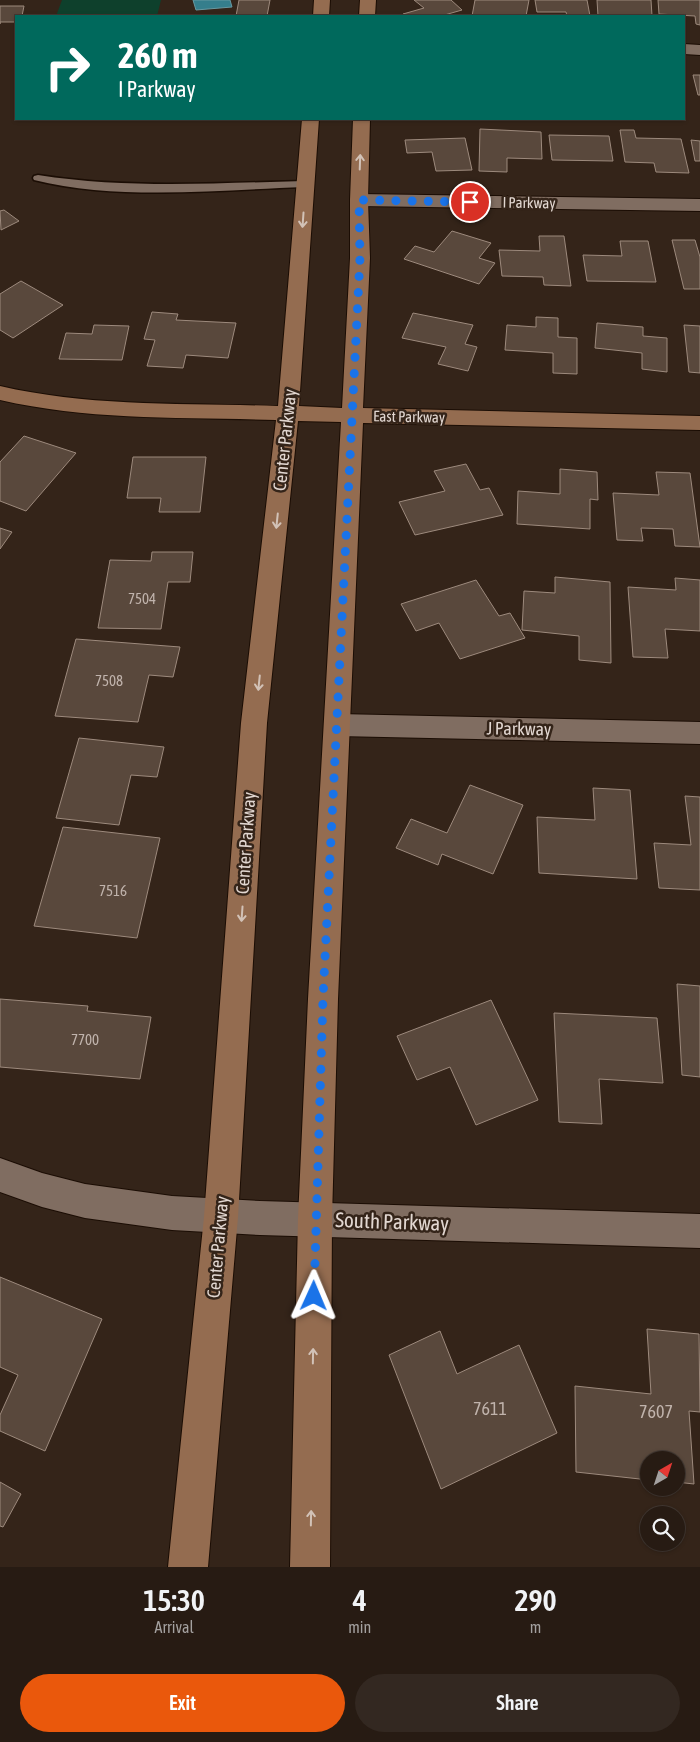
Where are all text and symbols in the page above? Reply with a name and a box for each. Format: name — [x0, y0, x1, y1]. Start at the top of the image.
icon: right — [35, 35, 100, 100]
text: 260 m — [118, 35, 197, 75]
text: I Parkway — [118, 76, 196, 102]
one-way arrow — [356, 154, 365, 170]
pin — [449, 181, 491, 223]
icon: arrive — [456, 188, 484, 216]
street label: I Parkway — [502, 194, 556, 211]
one-way arrow — [298, 211, 307, 227]
street label: Center Parkway — [269, 388, 300, 492]
street label: East Parkway — [373, 407, 445, 426]
one-way arrow — [272, 513, 282, 529]
house number: 7504 — [128, 590, 156, 607]
house number: 7508 — [95, 672, 123, 689]
one-way arrow — [254, 674, 264, 690]
street label: J Parkway — [487, 717, 552, 740]
street label: Center Parkway — [231, 791, 260, 895]
house number: 7516 — [99, 882, 127, 899]
one-way arrow — [237, 906, 246, 922]
house number: 7700 — [71, 1031, 99, 1048]
street label: Center Parkway — [203, 1195, 232, 1299]
street label: South Parkway — [335, 1207, 450, 1235]
position arrow — [287, 1269, 339, 1321]
one-way arrow — [308, 1348, 318, 1364]
house number: 7611 — [473, 1398, 507, 1419]
house number: 7607 — [639, 1401, 673, 1422]
north arrow — [640, 1451, 685, 1496]
map controls — [640, 1451, 685, 1551]
button: search — [640, 1506, 685, 1551]
one-way arrow — [306, 1511, 316, 1527]
text: 15:30 — [143, 1583, 205, 1617]
text: 4 — [353, 1583, 367, 1617]
text: 290 — [514, 1583, 557, 1617]
text: Arrival — [155, 1618, 194, 1636]
text: min — [348, 1618, 371, 1636]
text: m — [530, 1618, 541, 1636]
button: Exit — [20, 1674, 345, 1732]
button: Share — [355, 1674, 680, 1732]

